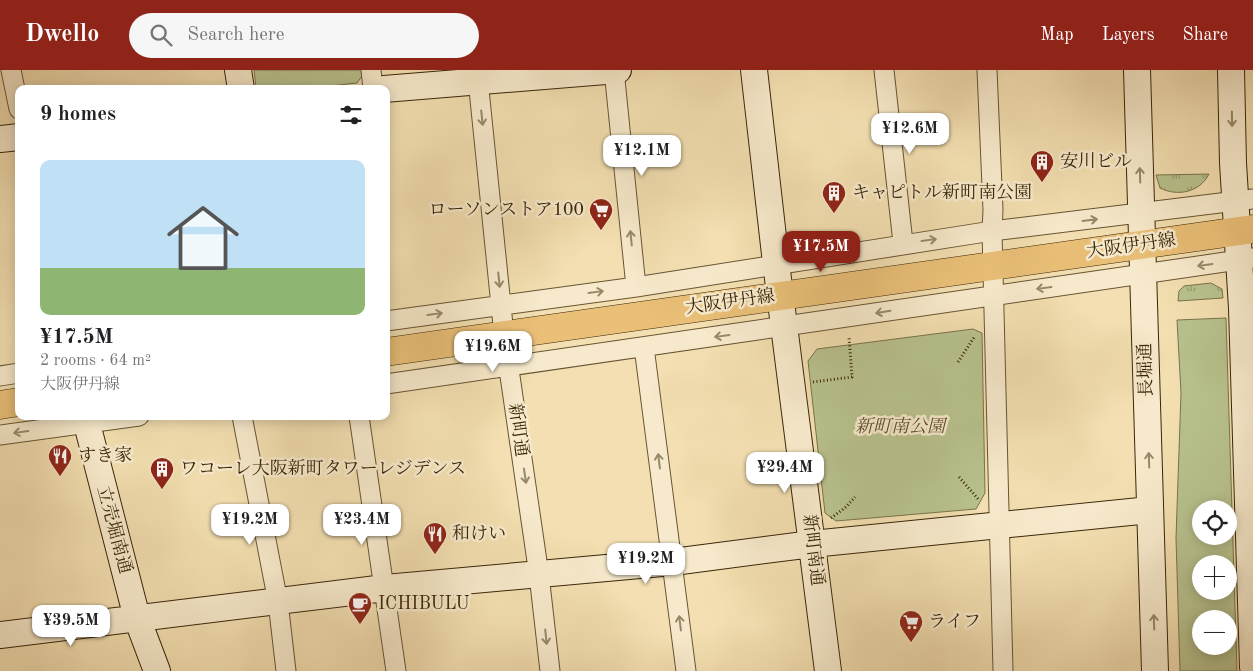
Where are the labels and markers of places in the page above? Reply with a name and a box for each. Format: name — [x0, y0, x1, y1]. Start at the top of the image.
pin: ¥12.6M — [869, 112, 951, 155]
pin: ¥12.1M — [601, 134, 683, 177]
building icon: 安川ビル — [1029, 149, 1055, 183]
place label: 安川ビル — [1060, 151, 1132, 171]
building icon: キャピトル新町南公園 — [821, 180, 847, 214]
place label: キャピトル新町南公園 — [852, 182, 1032, 202]
supermarket icon: ローソンストア100 — [588, 197, 614, 231]
place label: ローソンストア100 — [428, 201, 584, 219]
pin: ¥17.5M — [780, 230, 862, 273]
pin: ¥19.6M — [452, 330, 534, 373]
restaurant icon: すき家 — [47, 443, 73, 477]
place label: すき家 — [78, 445, 132, 465]
pin: ¥29.4M — [744, 452, 826, 494]
building icon: ワコーレ大阪新町タワーレジデンス — [149, 456, 175, 490]
place label: ワコーレ大阪新町タワーレジデンス — [180, 458, 466, 478]
pin: ¥19.2M — [209, 504, 291, 546]
pin: ¥23.4M — [321, 504, 403, 546]
restaurant icon: 和けい — [422, 521, 448, 555]
place label: 和けい — [452, 523, 506, 543]
pin: ¥19.2M — [605, 542, 687, 585]
cafe icon: ICHIBULU — [347, 591, 373, 625]
place label: ICHIBULU — [378, 595, 470, 613]
pin: ¥39.5M — [30, 604, 112, 647]
supermarket icon: ライフ — [898, 609, 924, 643]
place label: ライフ — [928, 613, 981, 631]

